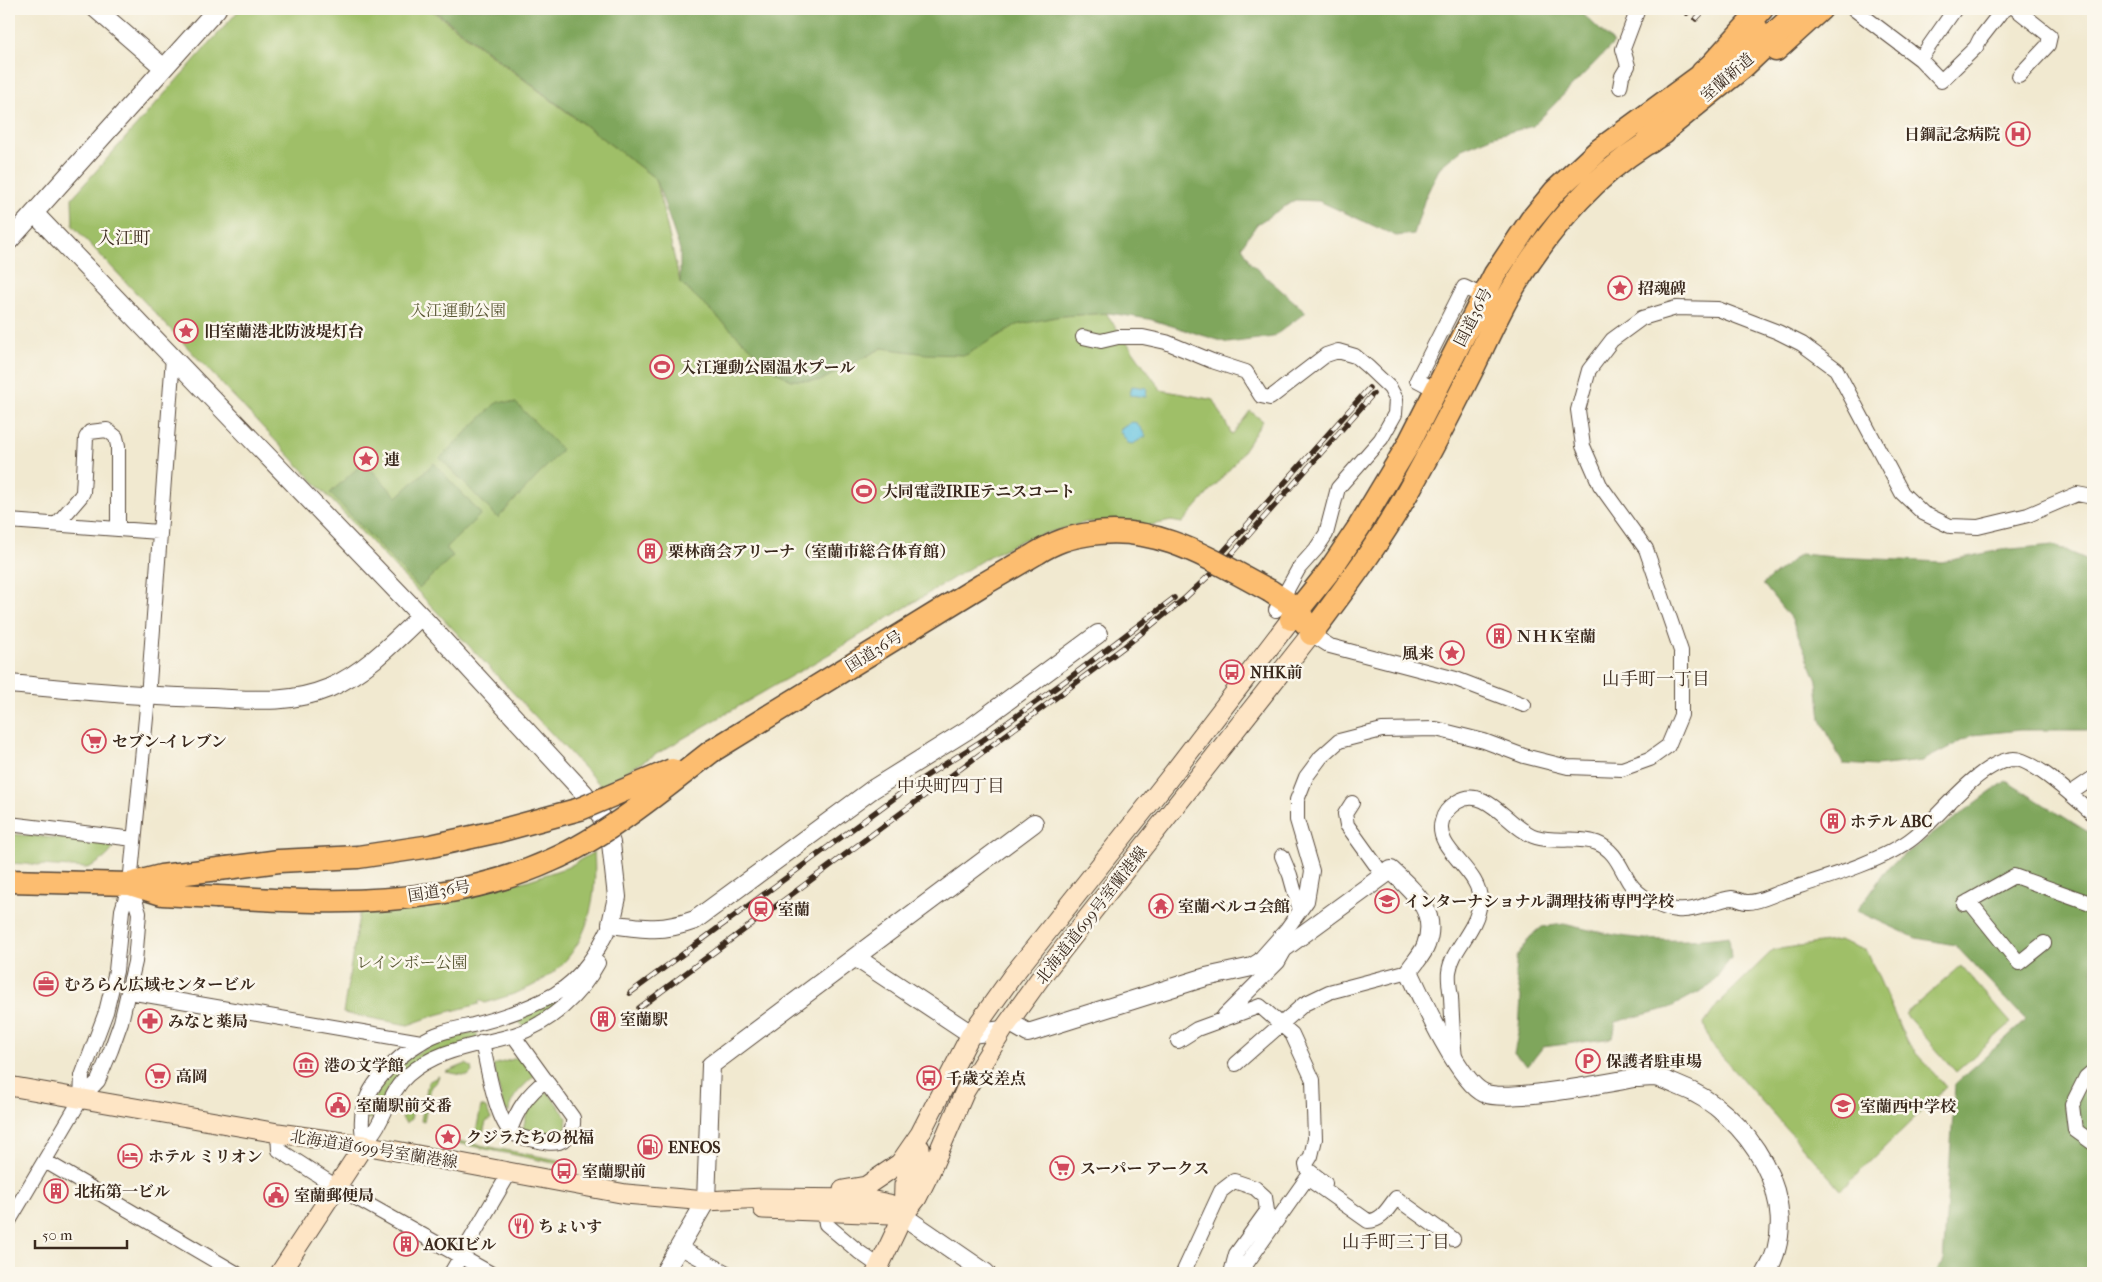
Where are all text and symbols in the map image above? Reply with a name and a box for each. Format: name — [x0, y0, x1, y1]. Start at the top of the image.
street label: 室蘭新道 — [1697, 49, 1757, 105]
hospital icon: 日鋼記念病院 — [2005, 121, 2031, 147]
place label: 日鋼記念病院 — [1904, 125, 2000, 144]
district label: 入江町 — [97, 228, 151, 249]
place icon: 招魂碑 — [1607, 275, 1633, 301]
place label: 招魂碑 — [1638, 279, 1686, 298]
street label: 国道36号 — [1450, 285, 1496, 349]
park label: 入江運動公園 — [410, 301, 506, 320]
place icon: 旧室蘭港北防波堤灯台 — [173, 318, 199, 344]
place label: 旧室蘭港北防波堤灯台 — [204, 322, 364, 341]
sports icon: 入江運動公園温水プール — [649, 354, 675, 380]
place label: 入江運動公園温水プール — [680, 358, 855, 377]
place icon: 連 — [353, 446, 379, 472]
place label: 連 — [384, 450, 400, 469]
sports icon: 大同電設IRIEテニスコート — [851, 478, 877, 504]
place label: 大同電設IRIEテニスコート — [882, 482, 1075, 501]
building icon: 栗林商会アリーナ（室蘭市総合体育館） — [637, 538, 663, 564]
place label: 栗林商会アリーナ（室蘭市総合体育館） — [668, 542, 955, 561]
building icon: ＮＨＫ室蘭 — [1486, 623, 1512, 649]
street label: 国道36号 — [842, 626, 906, 676]
place label: ＮＨＫ室蘭 — [1516, 627, 1596, 646]
place icon: 風来 — [1439, 640, 1465, 666]
place label: 風来 — [1402, 644, 1434, 663]
bus stop icon: NHK前 — [1219, 659, 1245, 685]
place label: NHK前 — [1250, 663, 1302, 682]
district label: 山手町一丁目 — [1602, 669, 1710, 690]
supermarket icon: セブン-イレブン — [81, 728, 107, 754]
place label: セブン-イレブン — [112, 732, 227, 751]
district label: 中央町四丁目 — [897, 776, 1005, 797]
building icon: ホテル ABC — [1820, 808, 1846, 834]
place label: ホテル ABC — [1850, 812, 1932, 831]
street label: 北海道道699号室蘭港線 — [1031, 842, 1151, 988]
street label: 国道36号 — [406, 877, 472, 905]
school or university icon: インターナショナル調理技術専門学校 — [1374, 888, 1400, 914]
place label: インターナショナル調理技術専門学校 — [1404, 892, 1675, 911]
temple icon: 室蘭ベルコ会館 — [1148, 893, 1174, 919]
station icon: 室蘭 — [748, 896, 774, 922]
place label: 室蘭ベルコ会館 — [1178, 897, 1290, 916]
place label: 室蘭 — [778, 900, 810, 919]
park label: レインボー公園 — [356, 953, 468, 972]
office icon: むろらん広域センタービル — [33, 971, 59, 997]
place label: むろらん広域センタービル — [64, 975, 255, 994]
building icon: 室蘭駅 — [590, 1006, 616, 1032]
pharmacy icon: みなと薬局 — [137, 1008, 163, 1034]
place label: 室蘭駅 — [620, 1010, 668, 1029]
place label: みなと薬局 — [168, 1012, 248, 1031]
parking icon: 保護者駐車場 — [1575, 1048, 1601, 1074]
museum icon: 港の文学館 — [293, 1052, 319, 1078]
place label: 保護者駐車場 — [1606, 1052, 1702, 1071]
place label: 港の文学館 — [324, 1056, 404, 1075]
supermarket icon: 高岡 — [145, 1063, 171, 1089]
bus stop icon: 千歳交差点 — [916, 1065, 942, 1091]
place label: 高岡 — [176, 1067, 208, 1086]
place label: 千歳交差点 — [946, 1069, 1026, 1088]
public building icon: 室蘭駅前交番 — [325, 1092, 351, 1118]
school or university icon: 室蘭西中学校 — [1830, 1093, 1856, 1119]
place label: 室蘭駅前交番 — [356, 1096, 452, 1115]
place label: 室蘭西中学校 — [1860, 1097, 1957, 1116]
place icon: クジラたちの祝福 — [435, 1124, 461, 1150]
street label: 北海道道699号室蘭港線 — [289, 1126, 459, 1172]
place label: クジラたちの祝福 — [466, 1128, 594, 1147]
fuel station icon: ENEOS — [637, 1134, 663, 1160]
place label: ENEOS — [668, 1138, 721, 1157]
hotel icon: ホテル ミリオン — [117, 1143, 143, 1169]
place label: ホテル ミリオン — [148, 1147, 262, 1166]
supermarket icon: スーパー アークス — [1049, 1155, 1075, 1181]
bus stop icon: 室蘭駅前 — [551, 1158, 577, 1184]
place label: スーパー アークス — [1080, 1159, 1209, 1178]
place label: 室蘭駅前 — [582, 1162, 646, 1181]
building icon: 北拓第一ビル — [43, 1178, 69, 1204]
place label: 北拓第一ビル — [74, 1182, 170, 1201]
public building icon: 室蘭郵便局 — [263, 1182, 289, 1208]
place label: 室蘭郵便局 — [294, 1186, 374, 1205]
restaurant icon: ちょいす — [508, 1213, 534, 1239]
scale bar — [35, 1217, 128, 1249]
place label: ちょいす — [538, 1217, 602, 1236]
text: 50 m — [42, 1226, 73, 1244]
building icon: AOKIビル — [393, 1231, 419, 1257]
district label: 山手町三丁目 — [1342, 1232, 1450, 1253]
place label: AOKIビル — [423, 1235, 496, 1254]

